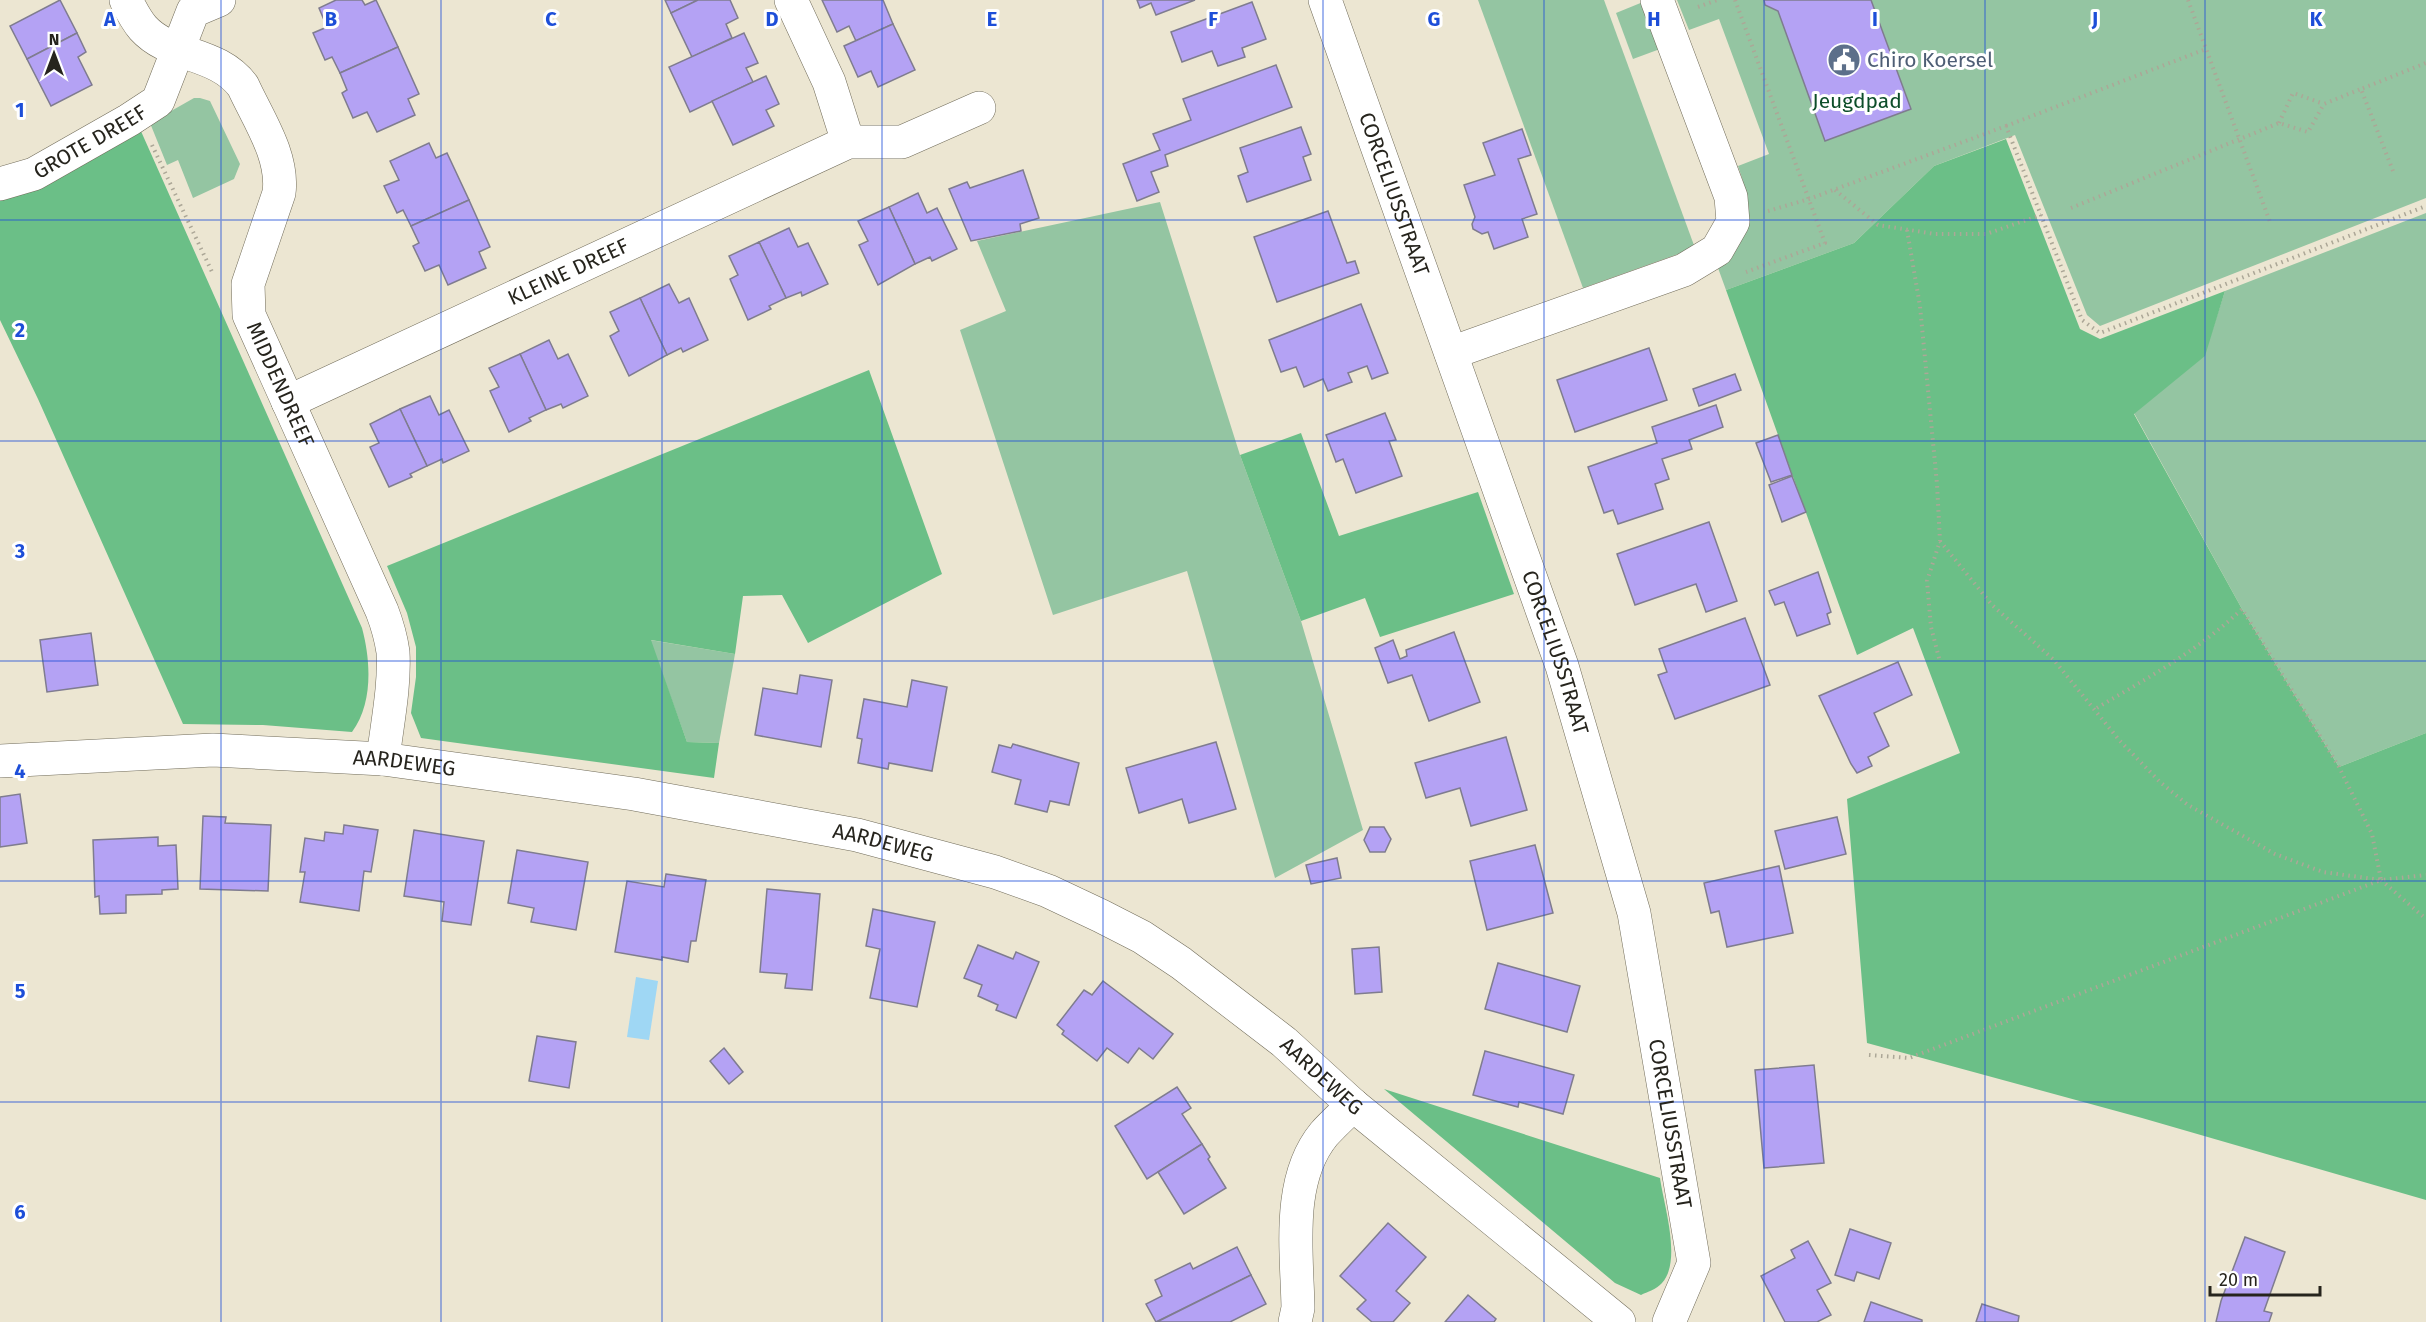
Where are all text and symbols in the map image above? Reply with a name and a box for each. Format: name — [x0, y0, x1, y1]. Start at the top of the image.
text: A — [103, 7, 117, 31]
text: B — [325, 7, 337, 31]
text: C — [545, 7, 557, 31]
text: D — [765, 7, 779, 31]
text: E — [987, 7, 997, 31]
text: F — [1208, 7, 1218, 31]
text: G — [1428, 7, 1440, 31]
text: H — [1647, 7, 1661, 31]
text: I — [1872, 7, 1878, 31]
text: J — [2091, 7, 2098, 31]
text: K — [2310, 7, 2323, 31]
north arrow — [24, 24, 84, 84]
text: N — [49, 30, 59, 49]
public building icon: Chiro Koersel — [1826, 42, 1862, 78]
place label: Chiro Koersel — [1867, 47, 1993, 73]
park label: Jeugdpad — [1812, 88, 1902, 114]
text: 1 — [15, 98, 25, 122]
street label: GROTE DREEF — [29, 99, 152, 185]
street label: CORCELIUSSTRAAT — [1353, 109, 1435, 279]
street label: KLEINE DREEF — [504, 233, 633, 311]
text: 2 — [15, 318, 25, 342]
street label: MIDDENDREEF — [241, 318, 320, 451]
text: 3 — [14, 539, 25, 563]
street label: CORCELIUSSTRAAT — [1516, 567, 1594, 738]
street label: AARDEWEG — [352, 744, 457, 782]
text: 4 — [14, 759, 26, 783]
street label: AARDEWEG — [831, 818, 937, 868]
text: 5 — [15, 979, 26, 1003]
street label: AARDEWEG — [1275, 1032, 1368, 1121]
street label: CORCELIUSSTRAAT — [1643, 1037, 1697, 1211]
text: 6 — [14, 1200, 26, 1224]
scale bar — [2210, 1259, 2320, 1297]
text: 20 m — [2219, 1269, 2258, 1291]

